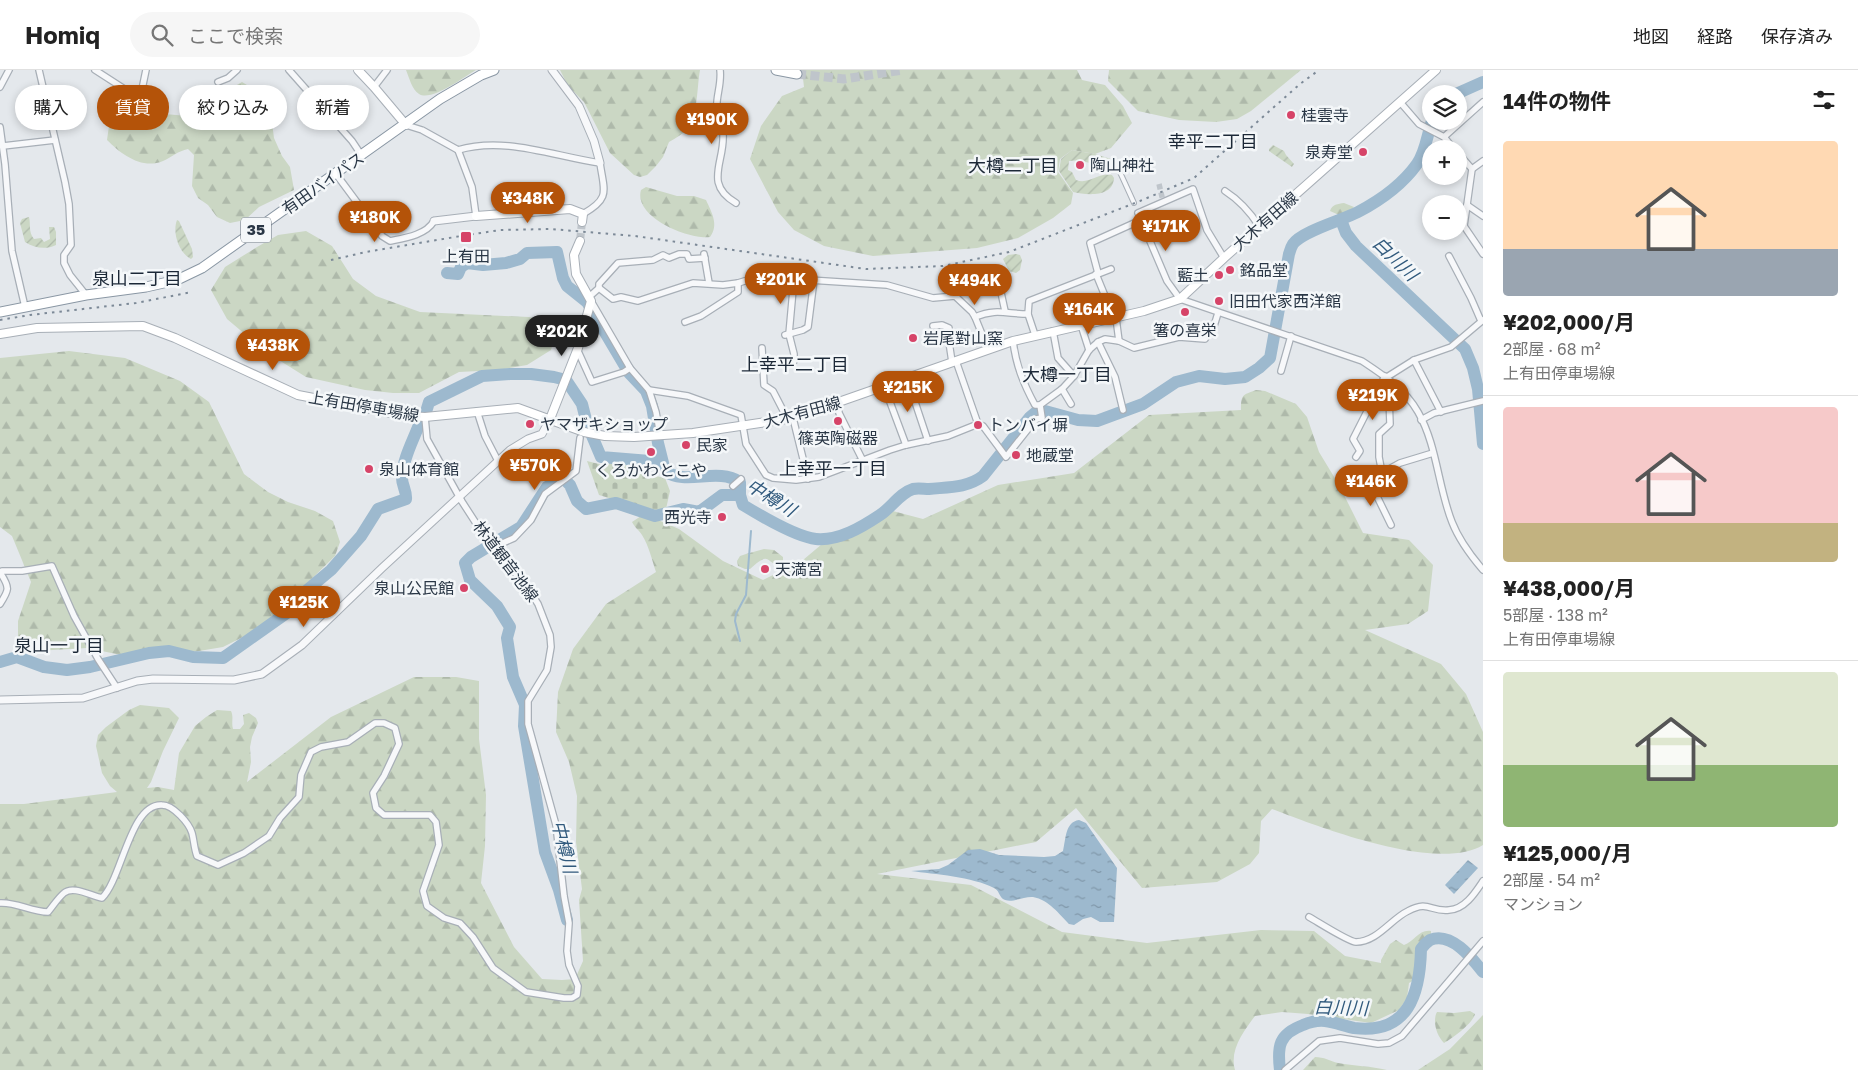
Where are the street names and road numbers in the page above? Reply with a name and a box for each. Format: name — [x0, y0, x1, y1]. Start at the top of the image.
street label: 有田バイパス — [278, 147, 368, 219]
street label: 大木有田線 — [1228, 187, 1302, 255]
road number: 35 — [241, 218, 271, 242]
street label: 上有田停車場線 — [307, 386, 421, 426]
street label: 大木有田線 — [761, 392, 843, 432]
street label: 林道観音池線 — [469, 517, 543, 605]

